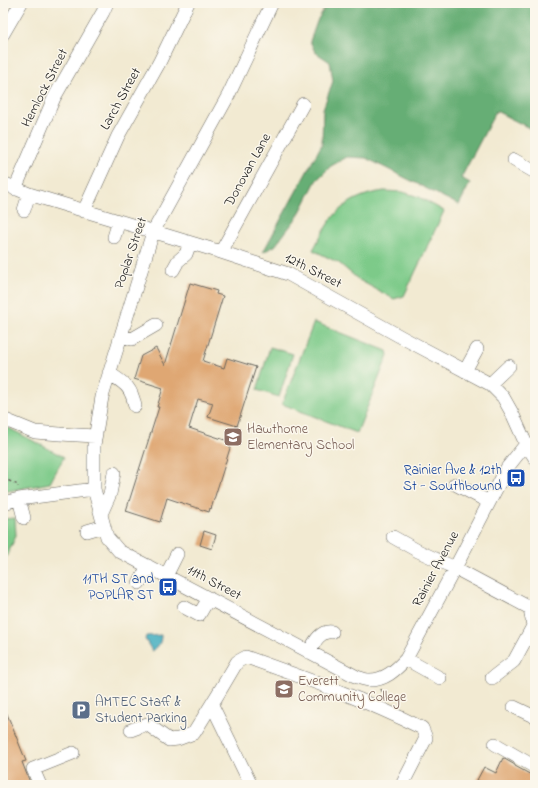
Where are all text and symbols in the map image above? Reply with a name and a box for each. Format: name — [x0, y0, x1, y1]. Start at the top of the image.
street label: Hemlock Street — [16, 45, 74, 131]
street label: Larch Street — [95, 64, 147, 134]
street label: Donovan Lane — [219, 129, 277, 211]
street label: Poplar Street — [109, 214, 153, 292]
street label: 12th Street — [281, 248, 345, 294]
place label: Hawthorne Elementary School — [247, 419, 354, 457]
school or university icon: Hawthorne Elementary School — [222, 426, 244, 448]
place label: Rainier Ave & 12th St - Southbound — [403, 460, 502, 497]
bus stop icon: Rainier Ave & 12th St - Southbound — [505, 467, 527, 489]
street label: Rainier Avenue — [407, 527, 465, 611]
street label: 11th Street — [183, 560, 245, 606]
place label: 11TH ST and POPLAR ST — [83, 569, 154, 606]
bus stop icon: 11TH ST and POPLAR ST — [157, 576, 179, 598]
place label: Everett Community College — [298, 671, 407, 709]
school or university icon: Everett Community College — [273, 678, 295, 700]
place label: AMTEC Staff & Student Parking — [95, 692, 187, 730]
parking icon: AMTEC Staff & Student Parking — [70, 699, 92, 721]

